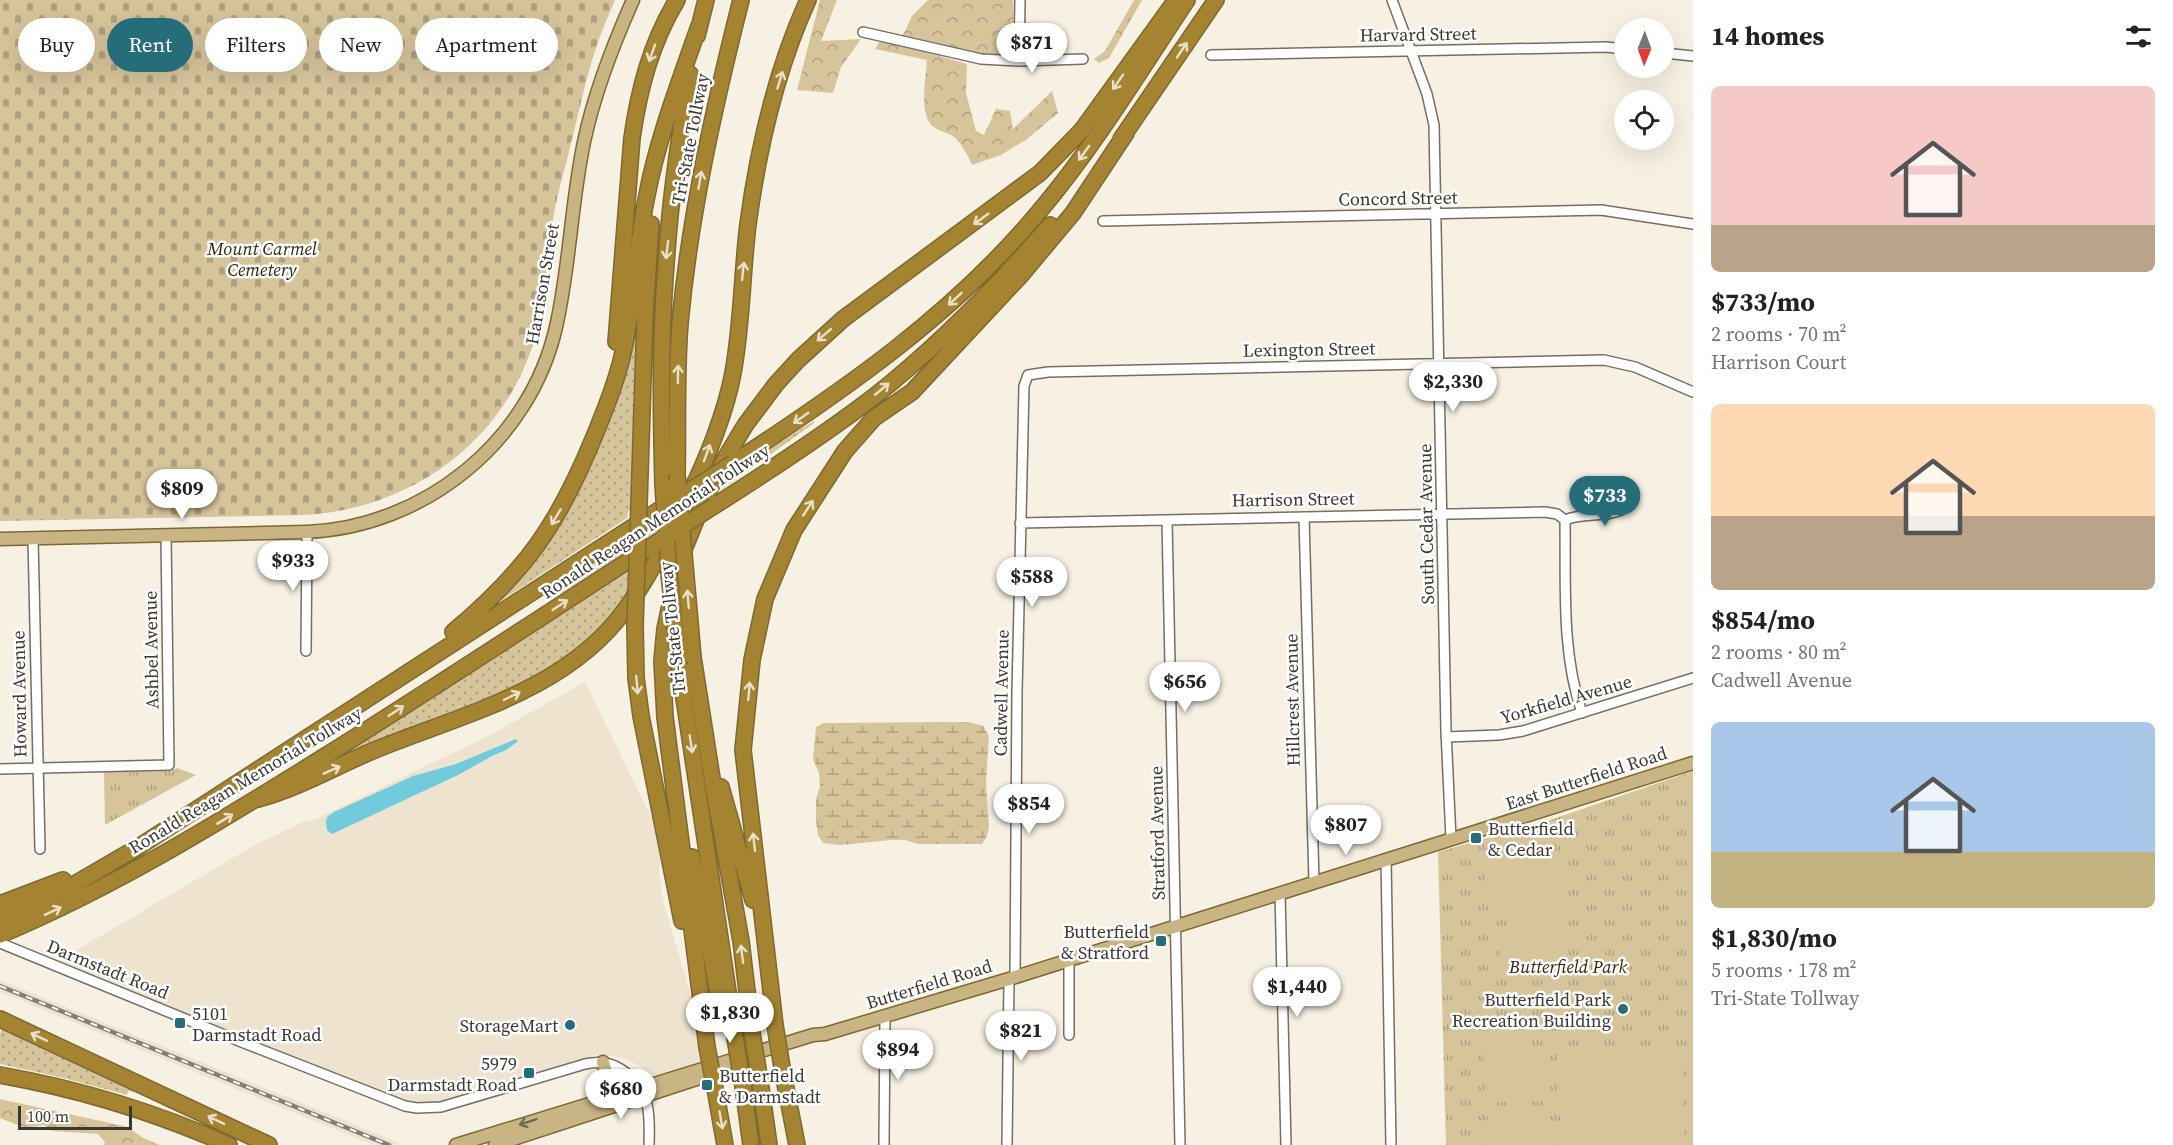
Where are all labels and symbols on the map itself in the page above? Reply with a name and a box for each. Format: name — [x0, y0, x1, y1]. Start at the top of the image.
north arrow — [1614, 18, 1674, 78]
street label: Harvard Street — [1359, 20, 1477, 48]
pin: $871 — [996, 23, 1068, 74]
one-way arrow — [1176, 42, 1188, 58]
one-way arrow — [646, 43, 657, 62]
street label: Tri-State Tollway — [665, 70, 715, 207]
one-way arrow — [775, 71, 786, 90]
one-way arrow — [1111, 73, 1124, 89]
one-way arrow — [1078, 145, 1091, 161]
one-way arrow — [695, 171, 706, 191]
street label: Concord Street — [1338, 184, 1458, 212]
one-way arrow — [973, 212, 989, 225]
street label: Harrison Street — [519, 221, 565, 347]
park label: Mount Carmel Cemetery — [206, 236, 317, 282]
one-way arrow — [661, 240, 672, 259]
one-way arrow — [738, 262, 749, 282]
one-way arrow — [948, 292, 963, 306]
one-way arrow — [817, 328, 832, 342]
street label: Lexington Street — [1243, 335, 1376, 363]
pin: $2,330 — [1404, 362, 1502, 413]
one-way arrow — [673, 364, 684, 384]
one-way arrow — [874, 383, 890, 396]
one-way arrow — [793, 412, 810, 424]
street label: Ronald Reagan Memorial Tollway — [536, 437, 775, 604]
street label: South Cedar Avenue — [1412, 443, 1440, 605]
one-way arrow — [702, 444, 713, 463]
pin: $809 — [146, 469, 218, 520]
pin: $733 — [1569, 476, 1641, 527]
street label: Harrison Street — [1231, 485, 1355, 513]
one-way arrow — [803, 500, 815, 517]
one-way arrow — [550, 508, 562, 525]
pin: $933 — [257, 541, 329, 592]
pin: $588 — [996, 557, 1068, 608]
street label: Tri-State Tollway — [653, 560, 691, 696]
one-way arrow — [683, 589, 694, 609]
street label: Ashbel Avenue — [137, 591, 165, 709]
one-way arrow — [551, 599, 568, 611]
street label: Cadwell Avenue — [987, 629, 1015, 757]
street label: Howard Avenue — [5, 630, 33, 758]
street label: Hillcrest Avenue — [1278, 633, 1306, 767]
pin: $656 — [1149, 662, 1221, 713]
street label: Yorkfield Avenue — [1497, 668, 1635, 730]
one-way arrow — [632, 674, 643, 694]
one-way arrow — [744, 682, 755, 702]
one-way arrow — [503, 690, 521, 702]
street label: Ronald Reagan Memorial Tollway — [124, 700, 367, 860]
one-way arrow — [387, 705, 404, 717]
one-way arrow — [685, 734, 696, 753]
street label: East Butterfield Road — [1502, 740, 1670, 816]
one-way arrow — [322, 763, 340, 775]
street label: Stratford Avenue — [1143, 766, 1171, 900]
pin: $854 — [993, 784, 1065, 835]
pin: $807 — [1310, 805, 1382, 856]
one-way arrow — [216, 812, 233, 824]
place label: Butterfield & Cedar — [1488, 816, 1574, 862]
marker: Butterfield & Cedar — [1469, 831, 1483, 845]
one-way arrow — [748, 833, 759, 853]
one-way arrow — [44, 904, 62, 916]
place label: Butterfield & Stratford — [1061, 919, 1149, 965]
street label: Darmstadt Road — [43, 933, 173, 1005]
marker: Butterfield & Stratford — [1154, 934, 1168, 948]
one-way arrow — [737, 944, 748, 964]
street label: Butterfield Road — [863, 953, 995, 1015]
park label: Butterfield Park — [1508, 954, 1627, 979]
pin: $1,440 — [1248, 967, 1346, 1018]
place label: Butterfield Park Recreation Building — [1452, 987, 1611, 1033]
pin: $1,830 — [681, 993, 779, 1044]
place label: 5101 Darmstadt Road — [192, 1001, 322, 1047]
marker: Butterfield Park Recreation Building — [1616, 1002, 1630, 1016]
pin: $821 — [985, 1011, 1057, 1062]
place label: StorageMart — [460, 1013, 558, 1038]
marker: 5101 Darmstadt Road — [173, 1016, 187, 1030]
marker: StorageMart — [563, 1018, 577, 1032]
pin: $894 — [862, 1030, 934, 1081]
one-way arrow — [31, 1031, 49, 1043]
place label: 5979 Darmstadt Road — [387, 1051, 517, 1097]
place label: Butterfield & Darmstadt — [719, 1063, 821, 1109]
marker: 5979 Darmstadt Road — [522, 1066, 536, 1080]
pin: $680 — [585, 1069, 657, 1120]
marker: Butterfield & Darmstadt — [700, 1078, 714, 1092]
scale bar — [18, 1103, 132, 1130]
one-way arrow — [716, 1109, 727, 1129]
one-way arrow — [207, 1114, 225, 1126]
one-way arrow — [519, 1117, 538, 1128]

